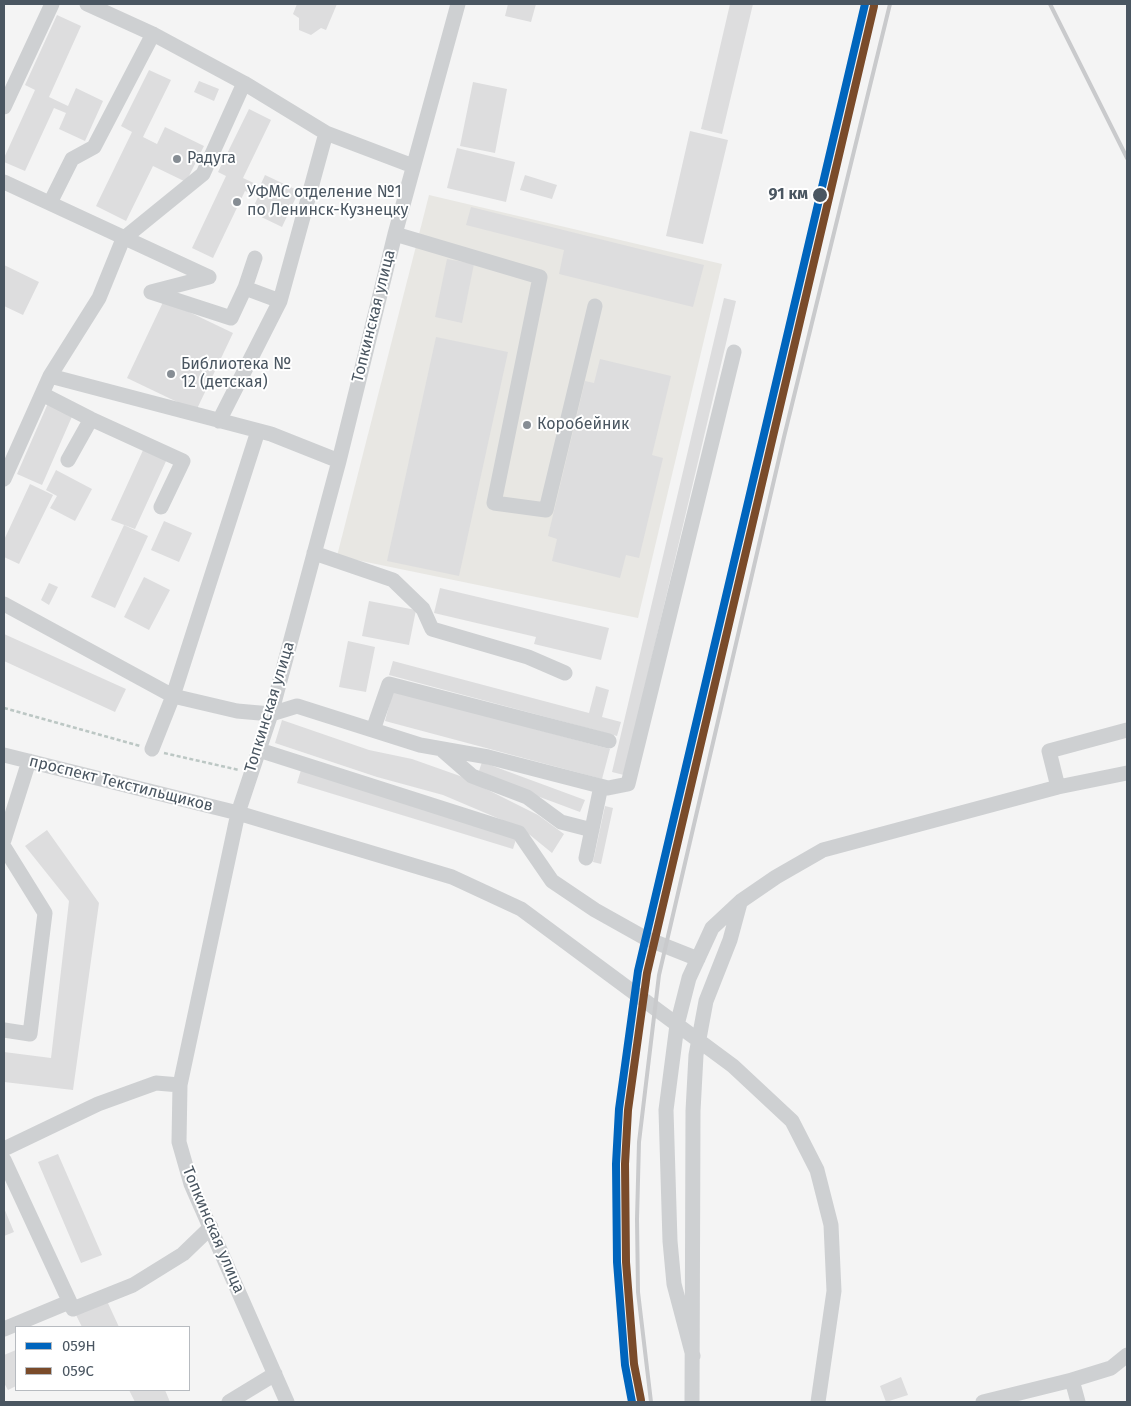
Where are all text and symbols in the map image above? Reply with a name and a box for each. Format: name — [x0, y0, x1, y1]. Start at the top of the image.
place label: Радуга — [187, 149, 236, 169]
marker: Радуга — [171, 153, 183, 165]
place label: УФМС отделение №1 по Ленинск-Кузнецку — [247, 183, 408, 221]
place label: 91 км — [769, 185, 808, 205]
marker: 91 км — [811, 186, 829, 204]
marker: УФМС отделение №1 по Ленинск-Кузнецку — [231, 196, 243, 208]
street label: Топкинская улица — [348, 248, 400, 384]
place label: Библиотека № 12 (детская) — [181, 355, 291, 393]
marker: Библиотека № 12 (детская) — [165, 368, 177, 380]
place label: Коробейник — [537, 415, 629, 435]
marker: Коробейник — [521, 419, 533, 431]
street label: Топкинская улица — [241, 639, 299, 775]
street label: проспект Текстильщиков — [27, 752, 215, 816]
street label: Топкинская улица — [178, 1164, 248, 1296]
legend — [15, 1326, 190, 1391]
text: 059Н — [62, 1337, 96, 1355]
text: 059С — [62, 1362, 94, 1380]

